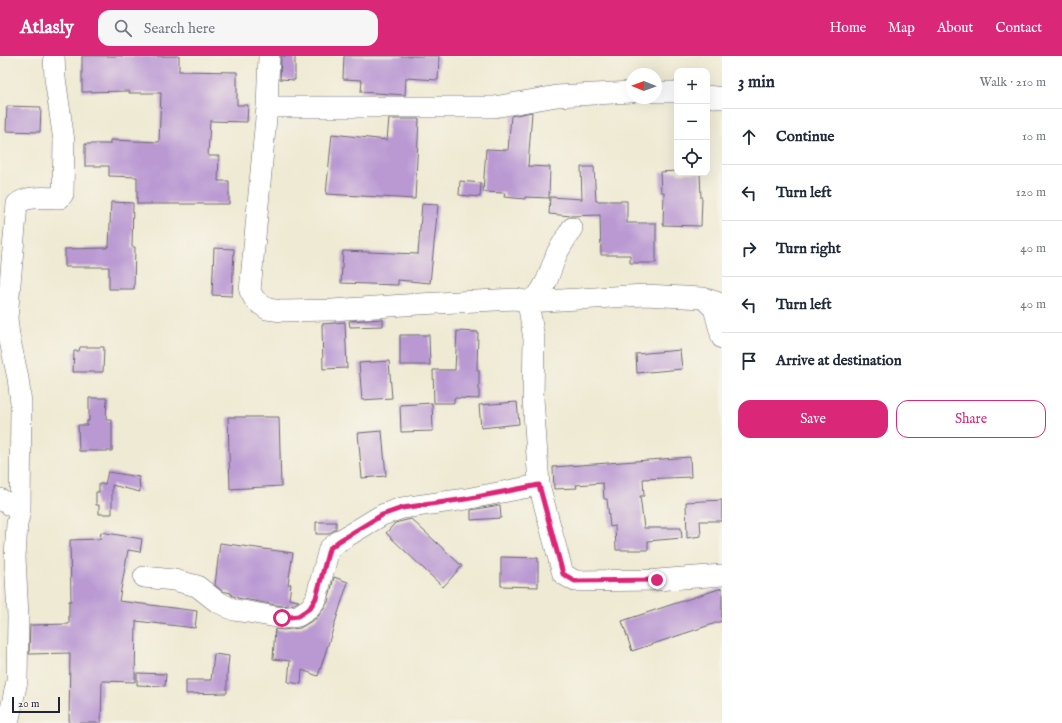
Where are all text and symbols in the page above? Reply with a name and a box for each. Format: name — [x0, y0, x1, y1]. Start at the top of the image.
search box — [98, 10, 378, 46]
text: Atlasly — [20, 16, 74, 40]
icon: search — [112, 17, 134, 39]
text: Search here — [144, 19, 215, 38]
text: Home — [830, 19, 866, 37]
text: Map — [888, 19, 915, 37]
text: About — [937, 19, 973, 37]
text: Contact — [995, 19, 1042, 37]
north arrow — [626, 68, 662, 104]
map controls — [674, 68, 710, 176]
button: + — [674, 68, 710, 104]
text: 3 min — [738, 72, 775, 93]
text: Walk · 210 m — [980, 74, 1046, 91]
button: − — [674, 104, 710, 140]
icon: ahead — [738, 126, 760, 148]
text: Continue — [776, 127, 834, 146]
text: 10 m — [1022, 128, 1046, 145]
button: locate — [674, 140, 710, 176]
icon: left — [738, 182, 760, 204]
text: Turn left — [776, 183, 832, 202]
text: 120 m — [1016, 184, 1046, 201]
icon: right — [738, 238, 760, 260]
text: Turn right — [776, 239, 841, 258]
text: 40 m — [1020, 240, 1046, 257]
icon: left — [738, 294, 760, 316]
text: Turn left — [776, 295, 832, 314]
text: 40 m — [1020, 296, 1046, 313]
icon: arrive — [738, 350, 760, 372]
text: Arrive at destination — [776, 351, 902, 370]
button: Save — [738, 400, 888, 438]
button: Share — [896, 400, 1046, 438]
route end — [648, 571, 666, 589]
route start — [273, 609, 291, 627]
scale bar — [12, 695, 60, 714]
text: 20 m — [18, 697, 39, 711]

